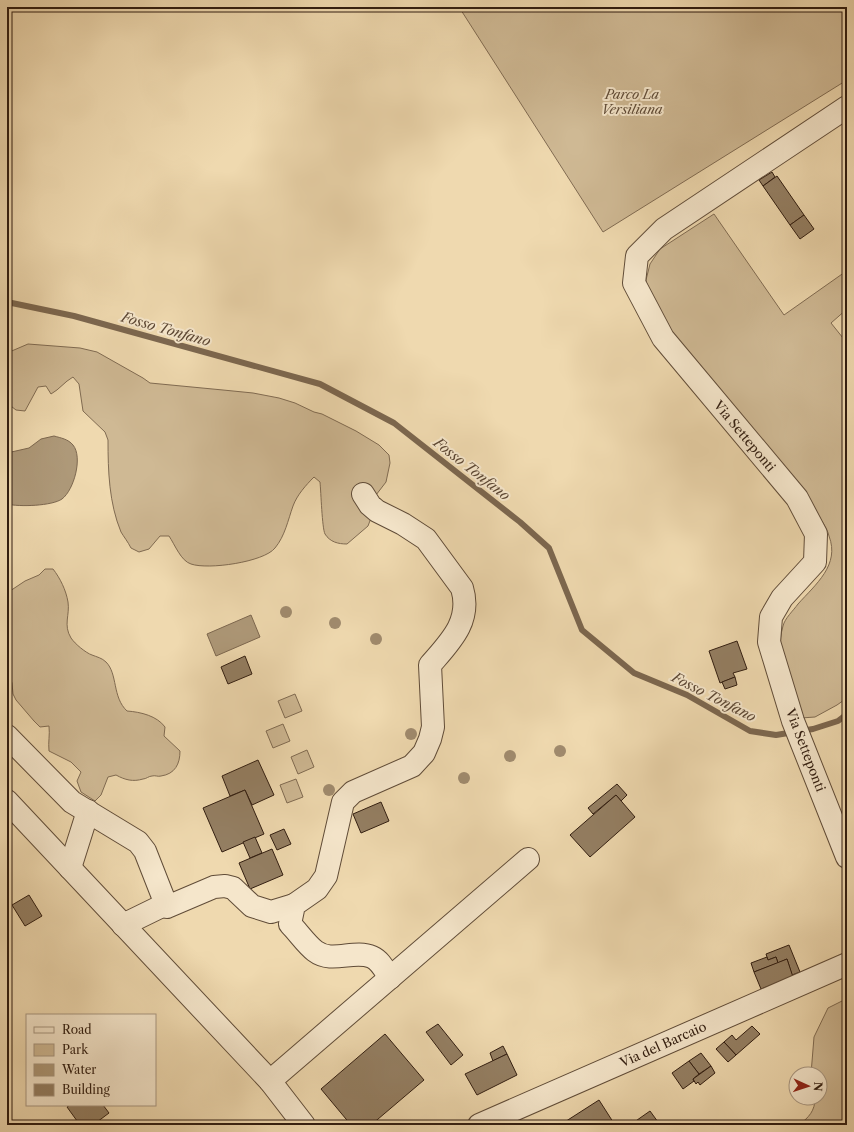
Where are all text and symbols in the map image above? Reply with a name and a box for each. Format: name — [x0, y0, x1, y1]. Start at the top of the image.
park label: Parco La Versiliana — [601, 86, 663, 117]
water label: Fosso Tonfano — [118, 307, 213, 350]
street label: Via Setteponti — [710, 396, 779, 475]
water label: Fosso Tonfano — [429, 433, 514, 505]
water label: Fosso Tonfano — [668, 668, 759, 726]
street label: Via Setteponti — [782, 705, 829, 794]
legend — [26, 1014, 156, 1106]
street label: Via del Barcaio — [616, 1018, 709, 1071]
text: Road — [62, 1022, 92, 1037]
text: Park — [62, 1042, 89, 1057]
text: Water — [61, 1062, 96, 1077]
north arrow — [788, 1066, 828, 1106]
text: N — [811, 1081, 825, 1092]
text: Building — [62, 1082, 110, 1097]

